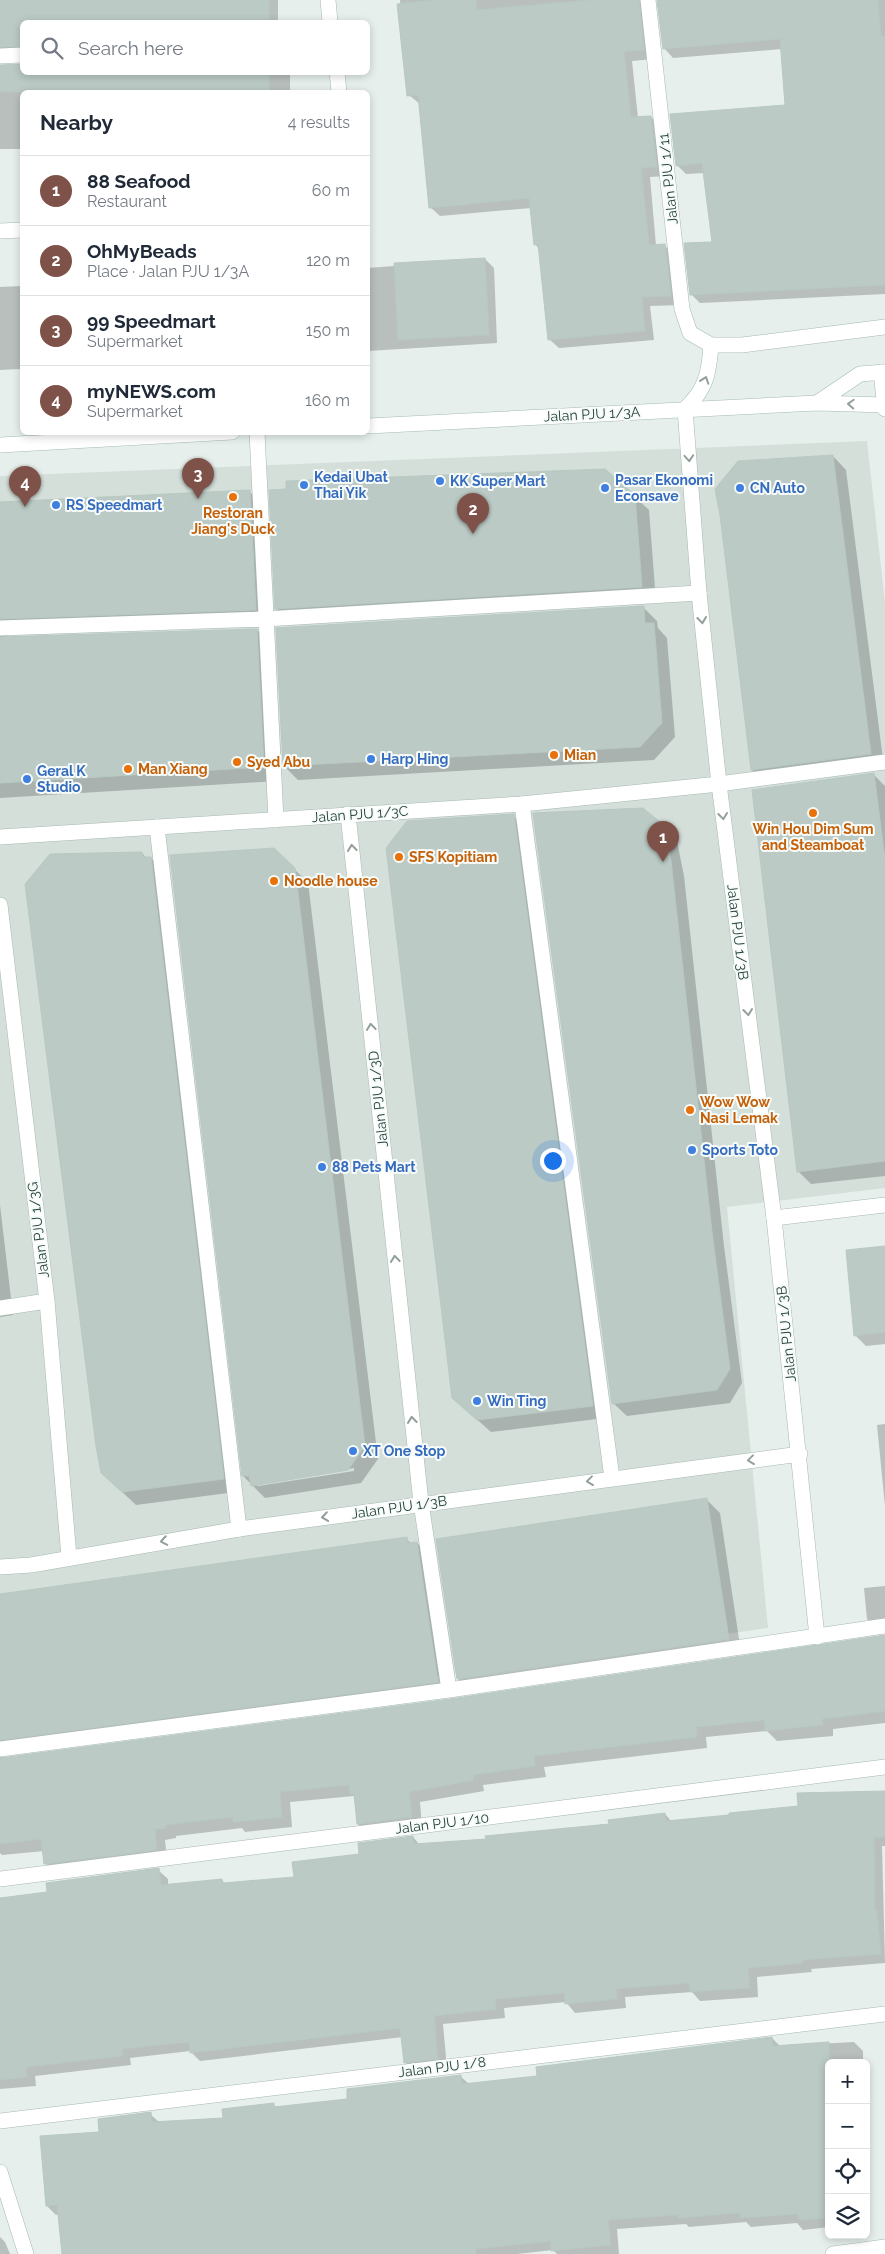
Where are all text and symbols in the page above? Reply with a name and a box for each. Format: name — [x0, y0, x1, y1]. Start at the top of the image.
search box — [20, 20, 370, 75]
icon: search — [38, 34, 66, 62]
text: Search here — [78, 37, 184, 59]
text: Nearby — [40, 110, 113, 135]
text: 4 results — [288, 113, 350, 132]
street label: Jalan PJU 1/11 — [655, 133, 681, 225]
text: 88 Seafood — [87, 170, 191, 192]
text: 1 — [52, 181, 60, 200]
text: 60 m — [312, 181, 350, 200]
text: Restaurant — [87, 192, 167, 211]
text: OhMyBeads — [87, 240, 197, 262]
text: 2 — [51, 251, 61, 270]
text: 120 m — [306, 251, 350, 270]
text: Place · Jalan PJU 1/3A — [87, 262, 249, 281]
text: 99 Speedmart — [87, 310, 216, 332]
text: 3 — [52, 321, 60, 340]
text: 150 m — [306, 321, 350, 340]
text: Supermarket — [87, 332, 183, 351]
one-way arrow — [699, 376, 709, 385]
text: myNEWS.com — [87, 380, 216, 402]
text: 4 — [51, 391, 61, 410]
text: 160 m — [305, 391, 350, 410]
one-way arrow — [846, 399, 854, 410]
text: Supermarket — [87, 402, 183, 421]
street label: Jalan PJU 1/3A — [543, 403, 641, 425]
one-way arrow — [683, 454, 694, 462]
pin: 3 — [182, 458, 214, 499]
pin: 4 — [9, 466, 41, 507]
place label: Kedai Ubat Thai Yik — [314, 469, 389, 501]
place label: Pasar Ekonomi Econsave — [615, 472, 713, 504]
place label: KK Super Mart — [450, 473, 546, 489]
marker: KK Super Mart — [434, 475, 446, 487]
marker: Kedai Ubat Thai Yik — [298, 479, 310, 491]
place label: CN Auto — [750, 480, 805, 496]
marker: Pasar Ekonomi Econsave — [599, 482, 611, 494]
marker: CN Auto — [734, 482, 746, 494]
marker: Restoran Jiang's Duck — [227, 491, 239, 503]
pin: 2 — [457, 493, 489, 534]
place label: RS Speedmart — [66, 497, 163, 513]
marker: RS Speedmart — [50, 499, 62, 511]
place label: Restoran Jiang's Duck — [191, 505, 275, 537]
one-way arrow — [696, 616, 707, 624]
place label: Mian — [564, 747, 596, 763]
marker: Mian — [548, 749, 560, 761]
place label: Harp Hing — [381, 751, 448, 767]
marker: Harp Hing — [365, 753, 377, 765]
place label: Syed Abu — [247, 754, 310, 770]
marker: Syed Abu — [231, 756, 243, 768]
place label: Man Xiang — [138, 761, 208, 777]
place label: Geral K Studio — [37, 763, 86, 795]
marker: Man Xiang — [122, 763, 134, 775]
marker: Geral K Studio — [21, 773, 33, 785]
street label: Jalan PJU 1/3C — [311, 803, 409, 825]
marker: Win Hou Dim Sum and Steamboat — [807, 807, 819, 819]
one-way arrow — [717, 813, 728, 821]
pin: 1 — [647, 821, 679, 862]
place label: Win Hou Dim Sum and Steamboat — [752, 821, 874, 853]
one-way arrow — [347, 844, 358, 852]
place label: SFS Kopitiam — [409, 849, 497, 865]
marker: SFS Kopitiam — [393, 851, 405, 863]
place label: Noodle house — [284, 873, 378, 889]
marker: Noodle house — [268, 875, 280, 887]
street label: Jalan PJU 1/3B — [724, 883, 752, 981]
one-way arrow — [742, 1009, 753, 1017]
one-way arrow — [365, 1023, 376, 1031]
street label: Jalan PJU 1/3D — [365, 1050, 391, 1148]
place label: Wow Wow Nasi Lemak — [700, 1094, 778, 1126]
marker: Wow Wow Nasi Lemak — [684, 1104, 696, 1116]
place label: Sports Toto — [702, 1142, 778, 1158]
marker: Sports Toto — [686, 1144, 698, 1156]
your location — [540, 1148, 566, 1174]
place label: 88 Pets Mart — [332, 1159, 416, 1175]
marker: 88 Pets Mart — [316, 1161, 328, 1173]
street label: Jalan PJU 1/3G — [24, 1181, 52, 1279]
one-way arrow — [390, 1254, 401, 1262]
street label: Jalan PJU 1/3B — [773, 1285, 799, 1383]
place label: Win Ting — [487, 1393, 546, 1409]
marker: Win Ting — [471, 1395, 483, 1407]
one-way arrow — [407, 1416, 418, 1424]
place label: XT One Stop — [362, 1443, 446, 1459]
marker: XT One Stop — [347, 1445, 359, 1457]
one-way arrow — [747, 1454, 755, 1465]
one-way arrow — [586, 1475, 594, 1486]
street label: Jalan PJU 1/3B — [350, 1492, 448, 1522]
one-way arrow — [321, 1511, 329, 1521]
one-way arrow — [160, 1536, 169, 1546]
street label: Jalan PJU 1/10 — [394, 1809, 490, 1837]
street label: Jalan PJU 1/8 — [397, 2054, 487, 2080]
map controls — [825, 2059, 870, 2239]
button: + — [825, 2059, 870, 2104]
button: − — [825, 2104, 870, 2149]
button: locate — [825, 2149, 870, 2194]
button: layers — [825, 2194, 870, 2239]

